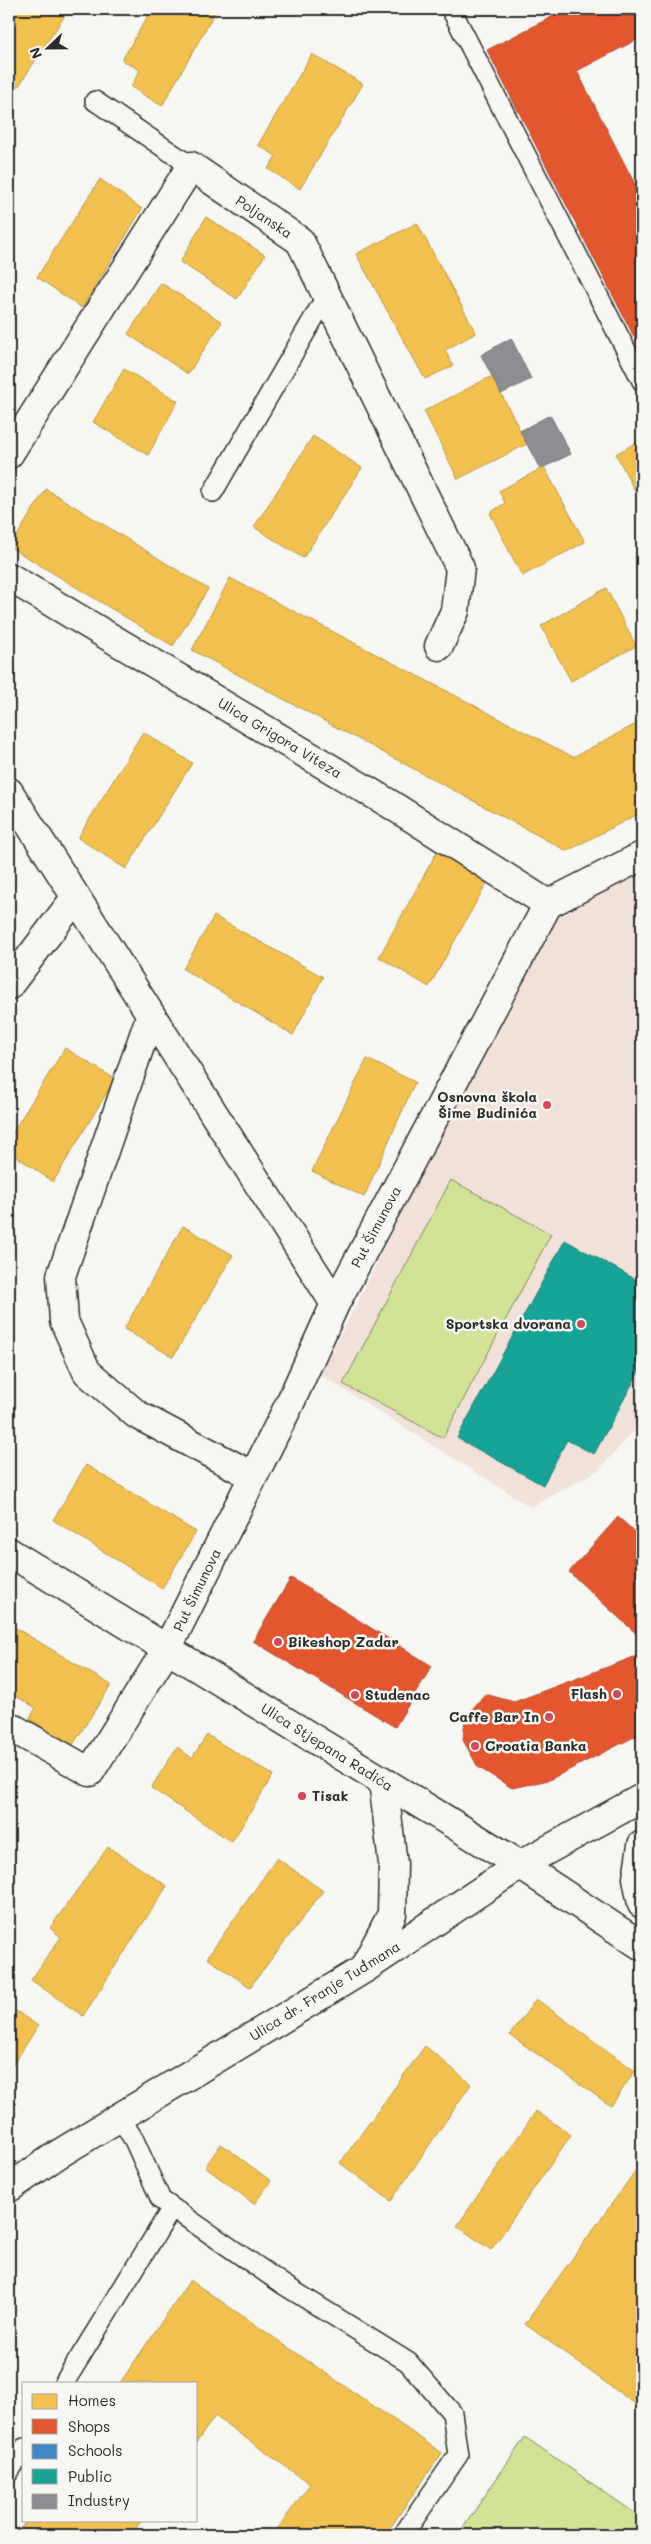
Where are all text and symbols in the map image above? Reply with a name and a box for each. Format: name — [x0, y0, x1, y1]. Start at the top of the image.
north arrow — [22, 22, 72, 72]
text: N — [25, 45, 46, 62]
street label: Poljanska — [232, 191, 296, 242]
street label: Ulica Grigora Viteza — [215, 693, 346, 782]
place label: Osnovna škola Šime Budinića — [437, 1087, 537, 1122]
marker: Osnovna škola Šime Budinića — [541, 1099, 553, 1111]
street label: Put Šimunova — [346, 1183, 405, 1271]
place label: Sportska dvorana — [446, 1314, 571, 1333]
marker: Sportska dvorana — [575, 1318, 587, 1330]
street label: Put Šimunova — [168, 1545, 225, 1634]
place label: Bikeshop Zadar — [288, 1632, 399, 1651]
marker: Bikeshop Zadar — [272, 1636, 284, 1648]
place label: Flash — [570, 1684, 607, 1703]
place label: Studenac — [365, 1685, 430, 1704]
marker: Flash — [611, 1688, 623, 1700]
marker: Studenac — [349, 1689, 361, 1701]
street label: Ulica Stjepana Radića — [258, 1698, 397, 1795]
place label: Caffe Bar In — [449, 1707, 539, 1726]
marker: Caffe Bar In — [543, 1711, 555, 1723]
place label: Croatia Banka — [485, 1736, 587, 1755]
marker: Croatia Banka — [469, 1740, 481, 1752]
place label: Tisak — [312, 1786, 348, 1805]
marker: Tisak — [296, 1790, 308, 1802]
street label: Ulica dr. Franje Tuđmana — [246, 1936, 404, 2045]
legend — [22, 2382, 198, 2522]
text: Homes — [68, 2390, 116, 2410]
text: Shops — [68, 2416, 110, 2436]
text: Schools — [68, 2440, 123, 2460]
text: Public — [68, 2466, 112, 2486]
text: Industry — [68, 2490, 130, 2510]

